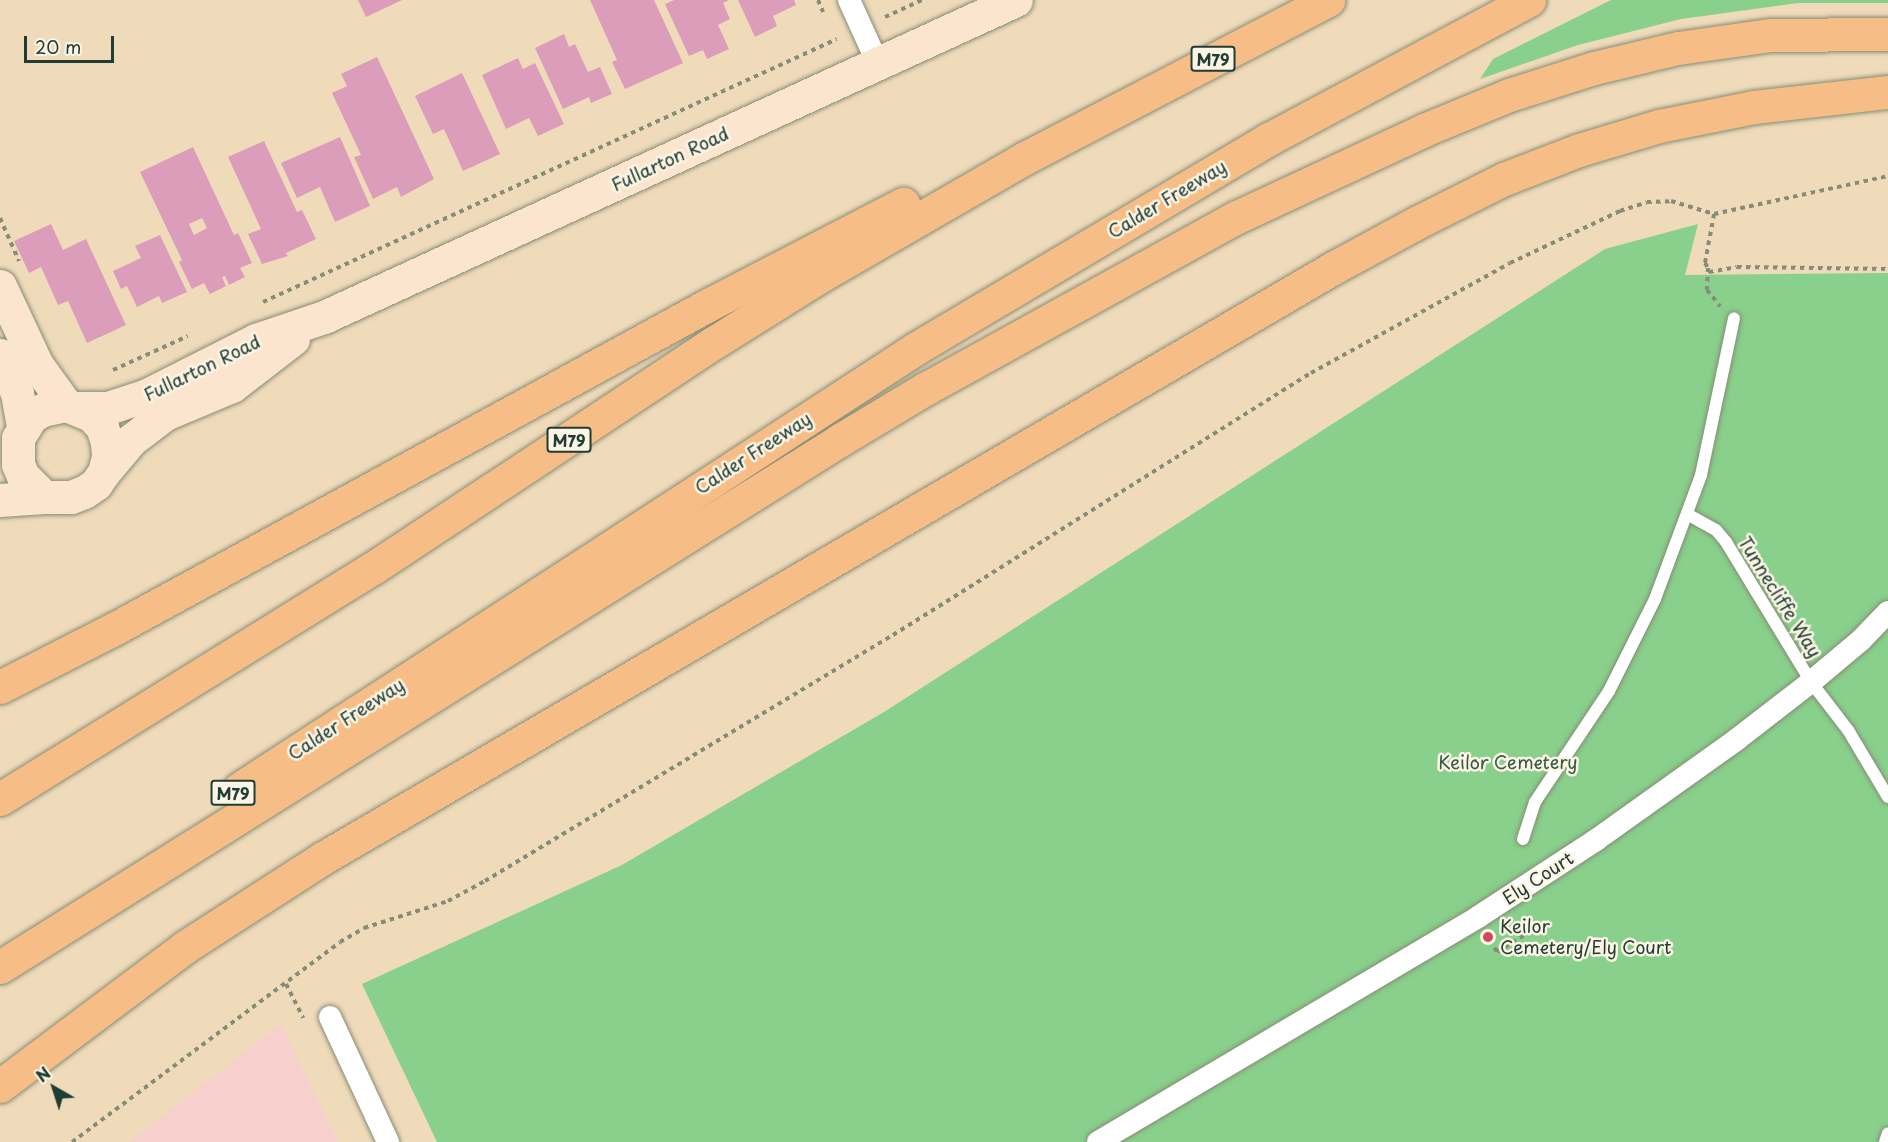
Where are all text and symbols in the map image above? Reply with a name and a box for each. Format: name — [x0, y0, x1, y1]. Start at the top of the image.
scale bar — [27, 24, 117, 62]
text: 20 m — [35, 33, 81, 60]
road number: M79 — [1190, 46, 1236, 72]
street label: Fullarton Road — [608, 122, 732, 196]
street label: Calder Freeway — [1103, 155, 1231, 243]
street label: Fullarton Road — [140, 330, 264, 406]
street label: Calder Freeway — [690, 407, 816, 499]
road number: M79 — [546, 427, 592, 453]
street label: Tunnecliffe Way — [1734, 532, 1826, 662]
street label: Calder Freeway — [283, 673, 409, 765]
park label: Keilor Cemetery — [1438, 751, 1578, 773]
road number: M79 — [210, 780, 256, 806]
street label: Ely Court — [1498, 847, 1578, 909]
place label: Keilor Cemetery/Ely Court — [1500, 916, 1673, 958]
marker: Keilor Cemetery/Ely Court — [1481, 930, 1495, 944]
north arrow — [24, 1058, 84, 1118]
text: N — [30, 1061, 55, 1087]

